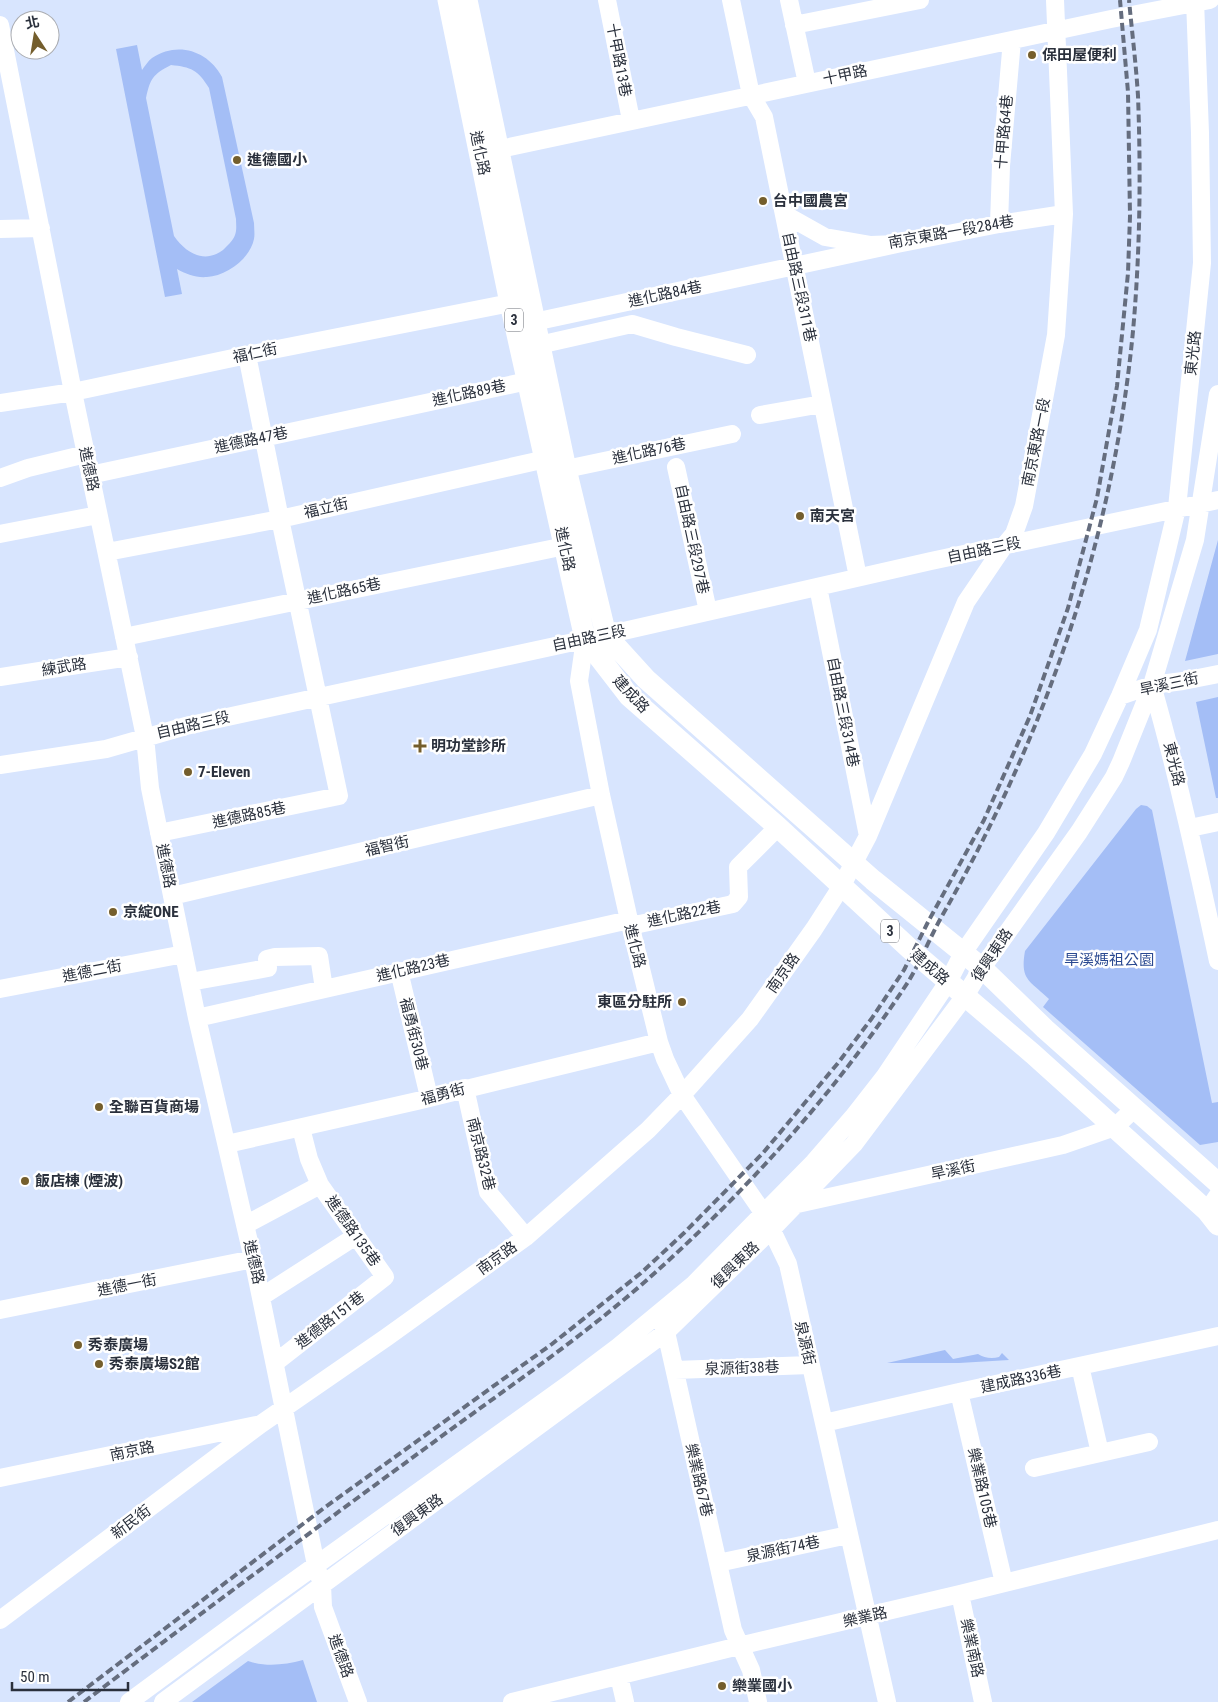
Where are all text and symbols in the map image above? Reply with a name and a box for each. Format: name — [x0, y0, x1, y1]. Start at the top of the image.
north arrow — [10, 10, 60, 60]
text: 北 — [24, 13, 41, 32]
street label: 十甲路13巷 — [603, 22, 635, 98]
place label: 保田屋便利 — [1042, 46, 1117, 64]
marker: 保田屋便利 — [1026, 49, 1038, 61]
street label: 十甲路 — [821, 62, 869, 88]
street label: 十甲路64巷 — [992, 94, 1016, 170]
street label: 進化路 — [467, 129, 493, 177]
place label: 進德國小 — [247, 151, 308, 169]
marker: 進德國小 — [231, 154, 243, 166]
place label: 台中國農宮 — [773, 192, 848, 210]
marker: 台中國農宮 — [757, 195, 769, 207]
street label: 南京東路一段284巷 — [887, 212, 1015, 252]
street label: 自由路三段311巷 — [779, 230, 819, 344]
street label: 進化路84巷 — [627, 277, 703, 311]
road number: 3 — [505, 308, 523, 332]
street label: 東光路 — [1182, 330, 1204, 376]
street label: 福仁街 — [231, 340, 279, 366]
street label: 進化路89巷 — [431, 376, 507, 410]
street label: 南京東路一段 — [1019, 396, 1053, 488]
street label: 進德路47巷 — [213, 423, 289, 457]
street label: 進化路76巷 — [611, 434, 687, 468]
street label: 進德路 — [76, 445, 102, 493]
street label: 自由路三段297巷 — [672, 482, 712, 596]
street label: 福立街 — [302, 494, 350, 522]
place label: 南天宮 — [810, 507, 855, 525]
marker: 南天宮 — [794, 510, 806, 522]
street label: 進化路 — [552, 525, 578, 573]
street label: 自由路三段 — [945, 533, 1023, 567]
street label: 進化路65巷 — [306, 574, 382, 608]
street label: 自由路三段 — [550, 621, 628, 655]
street label: 練武路 — [40, 655, 88, 679]
street label: 自由路三段314巷 — [823, 655, 863, 769]
street label: 旱溪三街 — [1138, 669, 1200, 699]
street label: 建成路 — [609, 671, 653, 717]
street label: 自由路三段 — [154, 708, 232, 742]
place label: 明功堂診所 — [431, 737, 506, 755]
marker: 明功堂診所 — [413, 739, 427, 753]
street label: 東光路 — [1160, 740, 1188, 788]
place label: 7-Eleven — [198, 763, 250, 781]
marker: 7-Eleven — [182, 766, 194, 778]
street label: 進德路85巷 — [211, 798, 287, 832]
street label: 福智街 — [363, 832, 411, 860]
street label: 進德路 — [153, 842, 179, 890]
street label: 進化路22巷 — [646, 897, 722, 931]
place label: 京綻ONE — [123, 903, 179, 921]
marker: 京綻ONE — [107, 906, 119, 918]
road number: 3 — [881, 919, 899, 942]
street label: 進化路 — [621, 922, 649, 970]
street label: 復興東路 — [968, 925, 1016, 985]
street label: 建成路 — [907, 945, 953, 989]
street label: 南京路 — [763, 949, 803, 997]
street label: 進化路23巷 — [375, 951, 451, 985]
park label: 旱溪媽祖公園 — [1064, 951, 1154, 969]
street label: 進德二街 — [61, 956, 123, 986]
place label: 東區分駐所 — [597, 993, 672, 1011]
street label: 福勇街30巷 — [396, 996, 432, 1072]
marker: 東區分駐所 — [676, 996, 688, 1008]
street label: 福勇街 — [419, 1079, 467, 1109]
place label: 全聯百貨商場 — [109, 1098, 199, 1116]
marker: 全聯百貨商場 — [93, 1101, 105, 1113]
street label: 南京路32巷 — [463, 1116, 499, 1192]
street label: 旱溪街 — [929, 1157, 977, 1183]
place label: 飯店棟 (煙波) — [35, 1172, 123, 1190]
marker: 飯店棟 (煙波) — [19, 1175, 31, 1187]
street label: 進德路135巷 — [322, 1192, 384, 1270]
street label: 南京路 — [474, 1237, 520, 1279]
street label: 進德路 — [240, 1238, 268, 1286]
street label: 復興東路 — [707, 1238, 763, 1292]
street label: 進德一街 — [96, 1270, 158, 1300]
street label: 進德路151巷 — [292, 1288, 368, 1352]
street label: 泉源街 — [791, 1319, 819, 1367]
place label: 秀泰廣場 — [88, 1336, 148, 1354]
marker: 秀泰廣場 — [72, 1339, 84, 1351]
place label: 秀泰廣場S2館 — [109, 1355, 200, 1373]
marker: 秀泰廣場S2館 — [93, 1358, 105, 1370]
street label: 泉源街38巷 — [704, 1358, 780, 1378]
street label: 建成路336巷 — [979, 1362, 1063, 1396]
street label: 南京路 — [108, 1438, 156, 1464]
street label: 樂業路67巷 — [682, 1442, 716, 1518]
street label: 樂業路105巷 — [964, 1446, 1000, 1530]
street label: 復興東路 — [387, 1490, 447, 1540]
street label: 新民街 — [108, 1501, 154, 1543]
street label: 泉源街74巷 — [745, 1532, 821, 1566]
street label: 樂業路 — [841, 1603, 889, 1631]
street label: 樂業南路 — [957, 1617, 987, 1679]
street label: 進德路 — [325, 1632, 357, 1680]
scale bar — [12, 1660, 129, 1692]
text: 50 m — [20, 1668, 50, 1686]
place label: 樂業國小 — [732, 1677, 793, 1695]
marker: 樂業國小 — [716, 1680, 728, 1692]

